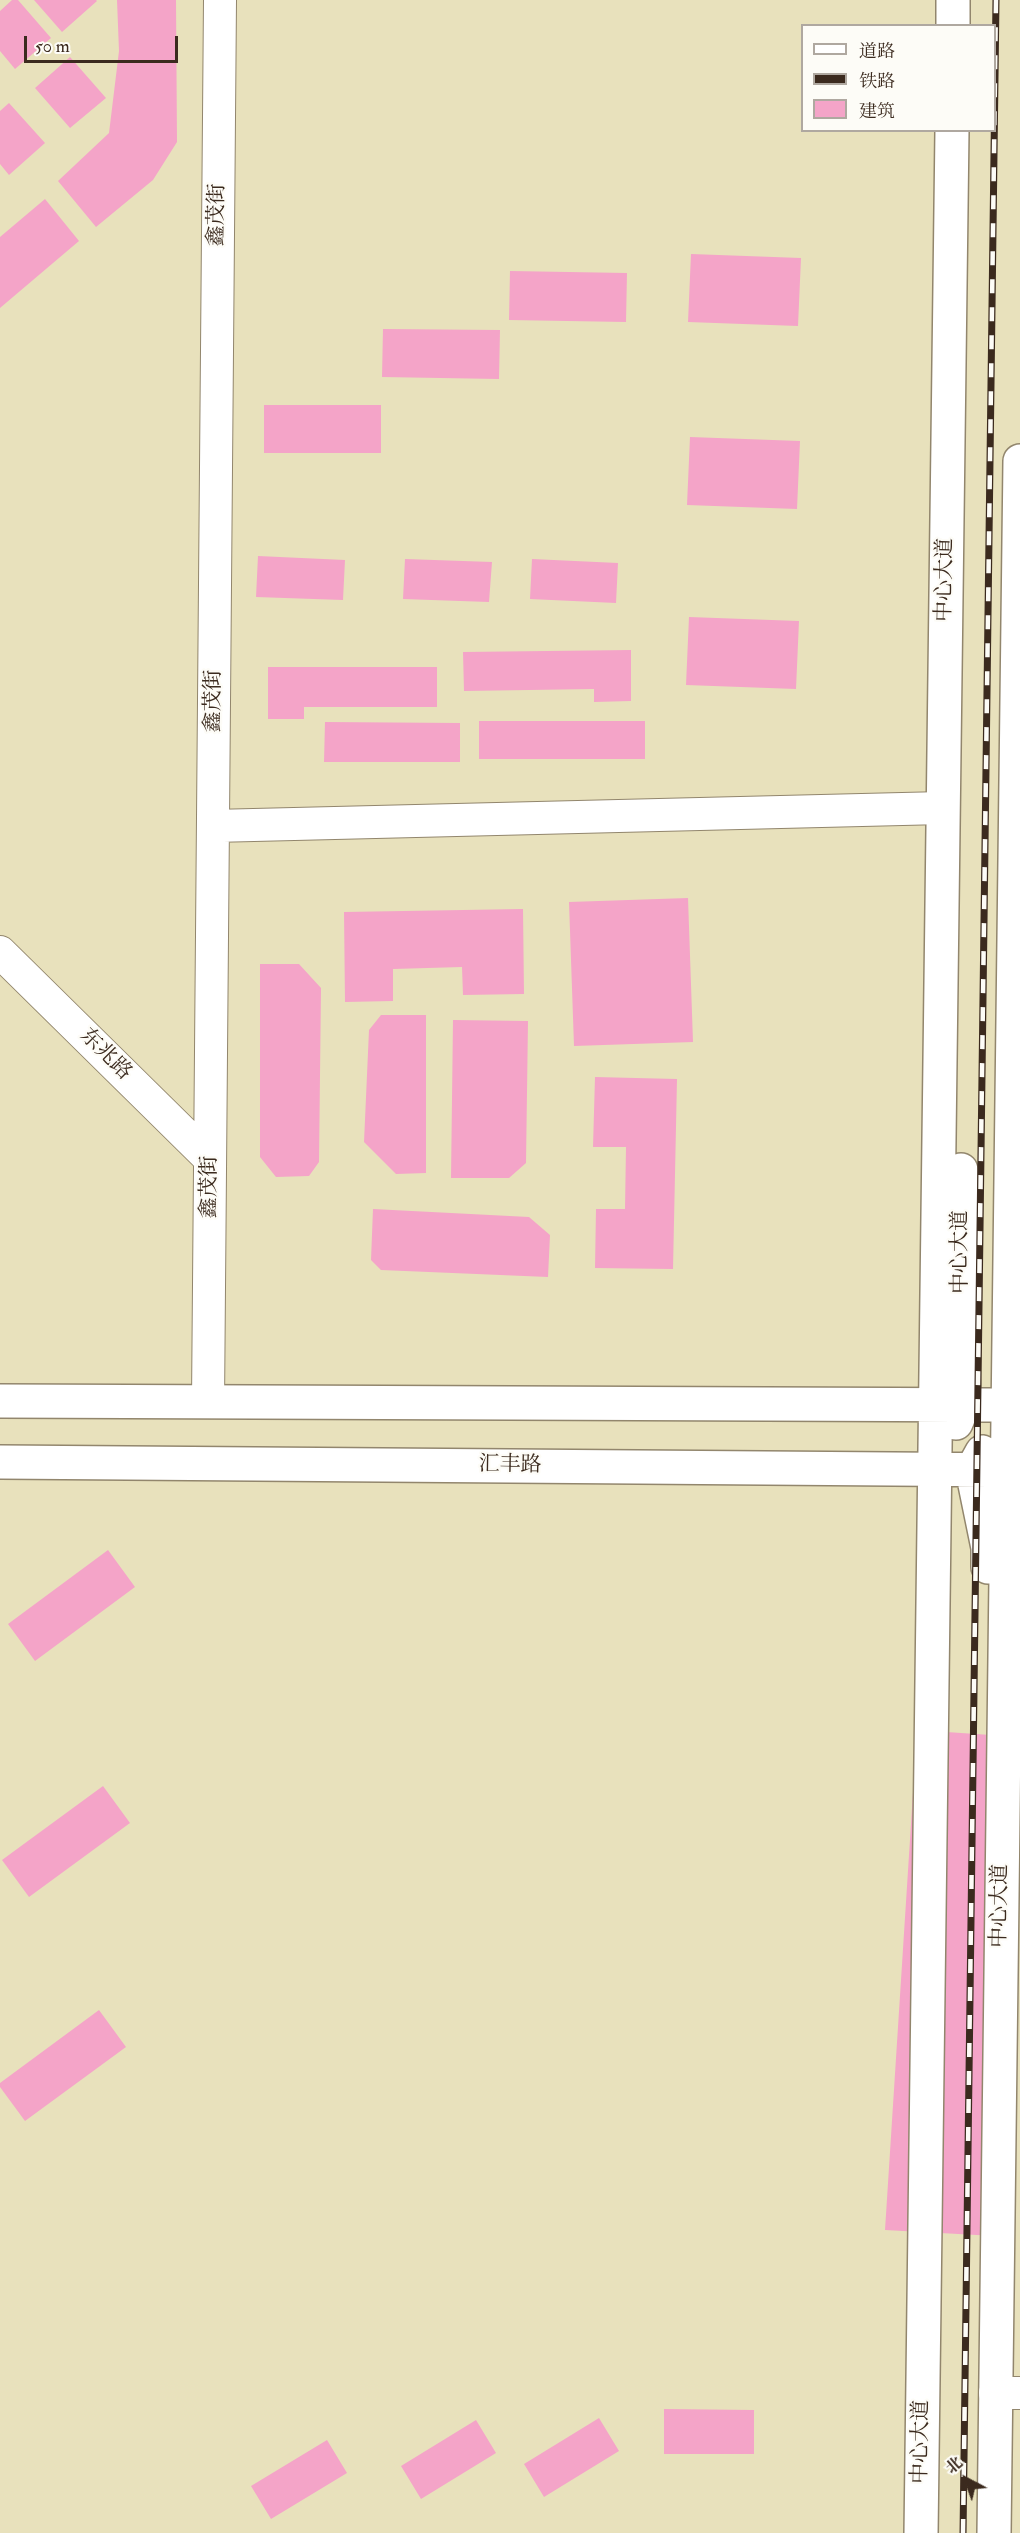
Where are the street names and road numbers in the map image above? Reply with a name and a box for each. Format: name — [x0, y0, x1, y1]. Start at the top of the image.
street label: 鑫茂街 — [205, 183, 231, 247]
street label: 中心大道 — [933, 538, 959, 622]
street label: 鑫茂街 — [201, 670, 227, 732]
street label: 东兆路 — [74, 1024, 136, 1086]
street label: 鑫茂街 — [197, 1156, 223, 1218]
street label: 中心大道 — [948, 1210, 974, 1294]
street label: 汇丰路 — [478, 1453, 542, 1479]
street label: 中心大道 — [988, 1864, 1014, 1948]
street label: 中心大道 — [909, 2400, 935, 2484]

